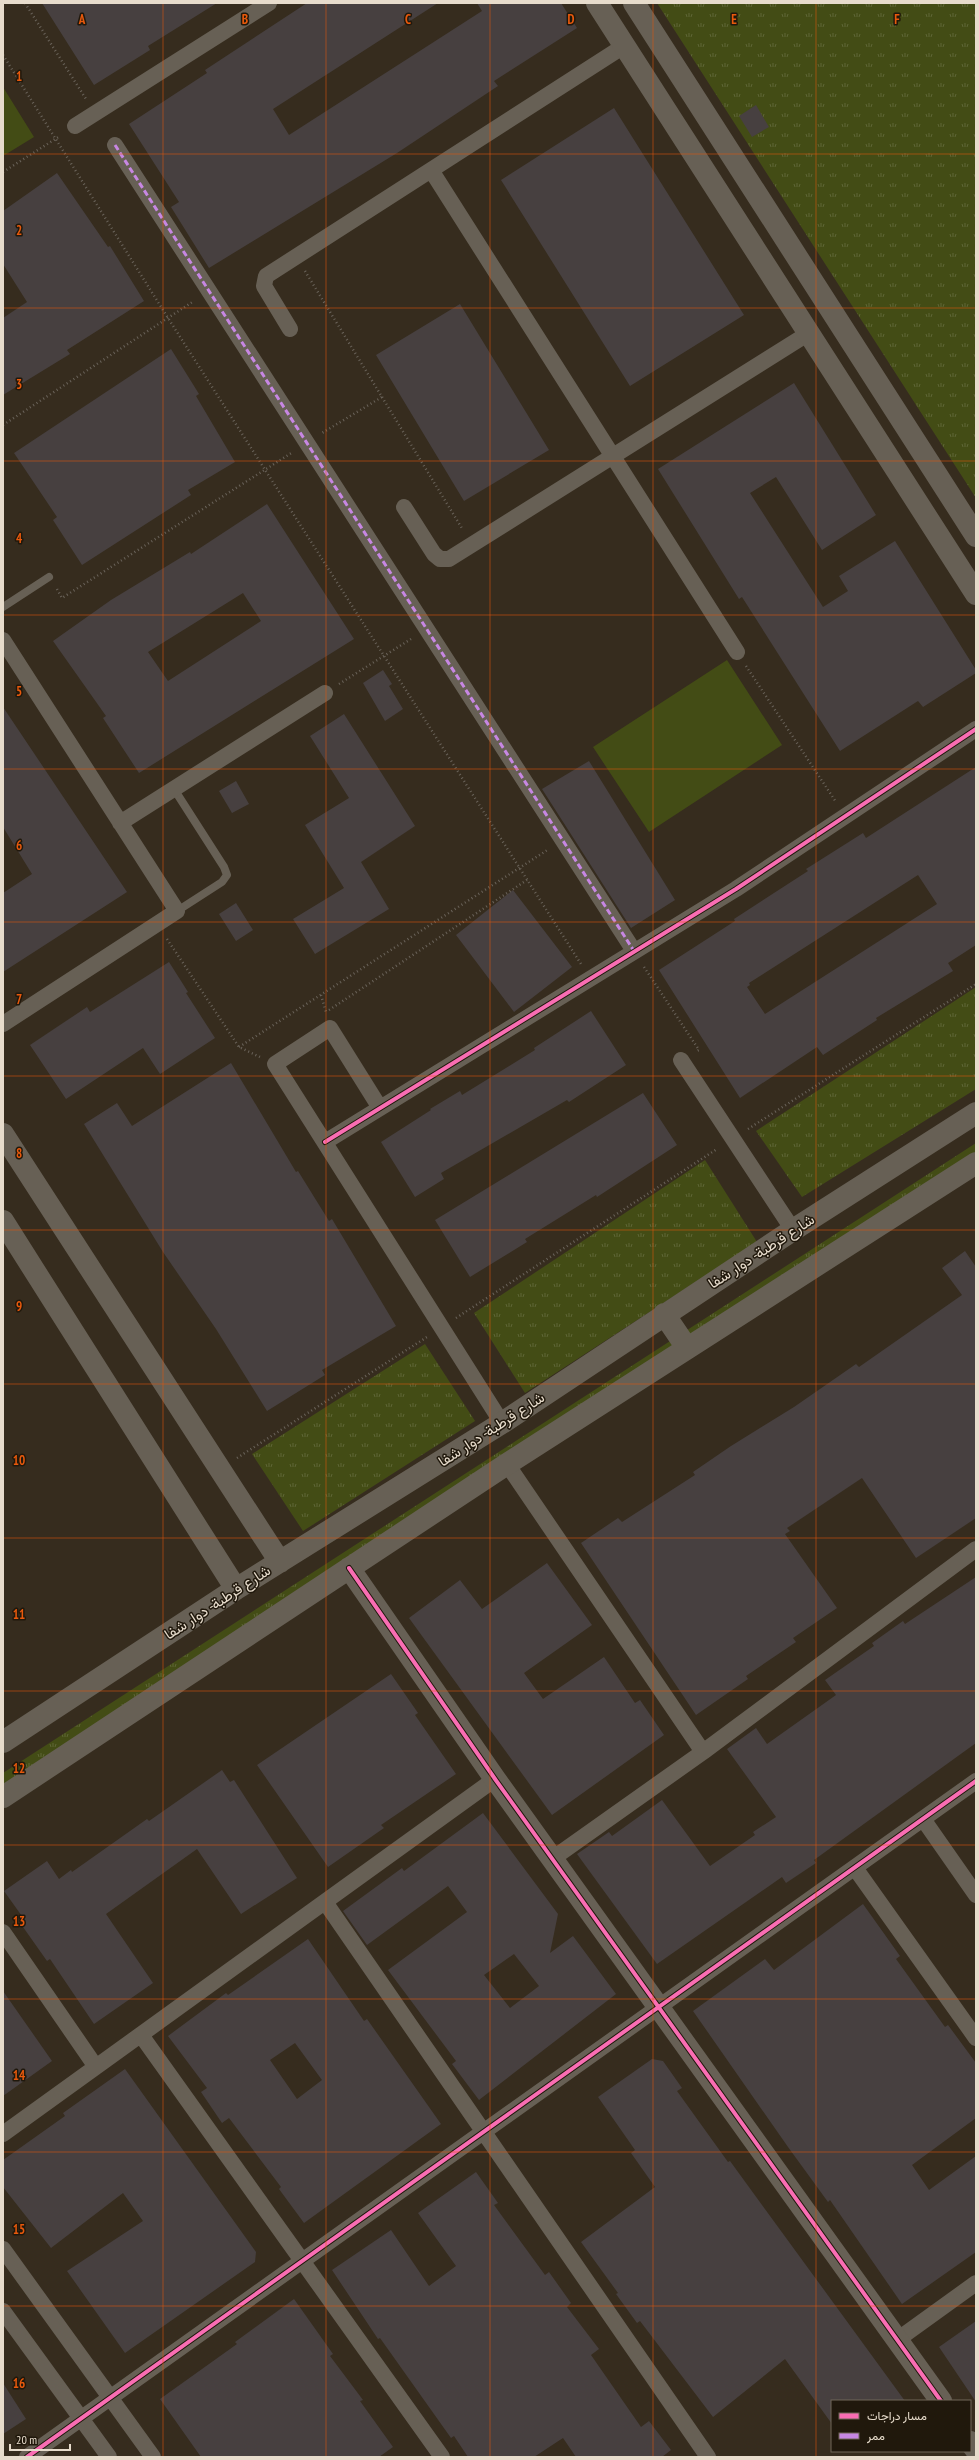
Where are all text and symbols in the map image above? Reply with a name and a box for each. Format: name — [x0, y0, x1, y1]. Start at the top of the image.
text: A — [78, 11, 86, 28]
text: B — [242, 11, 248, 28]
text: C — [405, 11, 411, 28]
text: D — [568, 11, 575, 28]
text: E — [731, 11, 737, 28]
text: F — [894, 11, 900, 28]
text: 1 — [16, 68, 22, 85]
text: 2 — [16, 222, 22, 239]
text: 3 — [16, 376, 22, 393]
text: 4 — [16, 530, 23, 547]
text: 5 — [16, 683, 22, 700]
text: 6 — [16, 837, 22, 854]
text: 7 — [16, 991, 22, 1008]
text: 8 — [16, 1145, 22, 1162]
street label: شارع قرطبة- دوار شفا — [704, 1209, 819, 1294]
text: 9 — [16, 1298, 22, 1315]
street label: شارع قرطبة- دوار شفا — [434, 1387, 549, 1472]
text: 10 — [13, 1452, 25, 1469]
street label: شارع قرطبة- دوار شفا — [160, 1560, 275, 1645]
text: 11 — [13, 1606, 25, 1623]
text: 12 — [13, 1760, 25, 1777]
text: 13 — [13, 1913, 25, 1930]
text: 14 — [13, 2067, 26, 2084]
text: 15 — [13, 2221, 25, 2238]
text: 16 — [13, 2375, 25, 2392]
legend — [831, 2400, 971, 2452]
text: مسار دراجات — [867, 2408, 927, 2424]
scale bar — [10, 2426, 70, 2452]
text: ممر — [866, 2428, 885, 2444]
text: 20 m — [16, 2432, 37, 2447]

